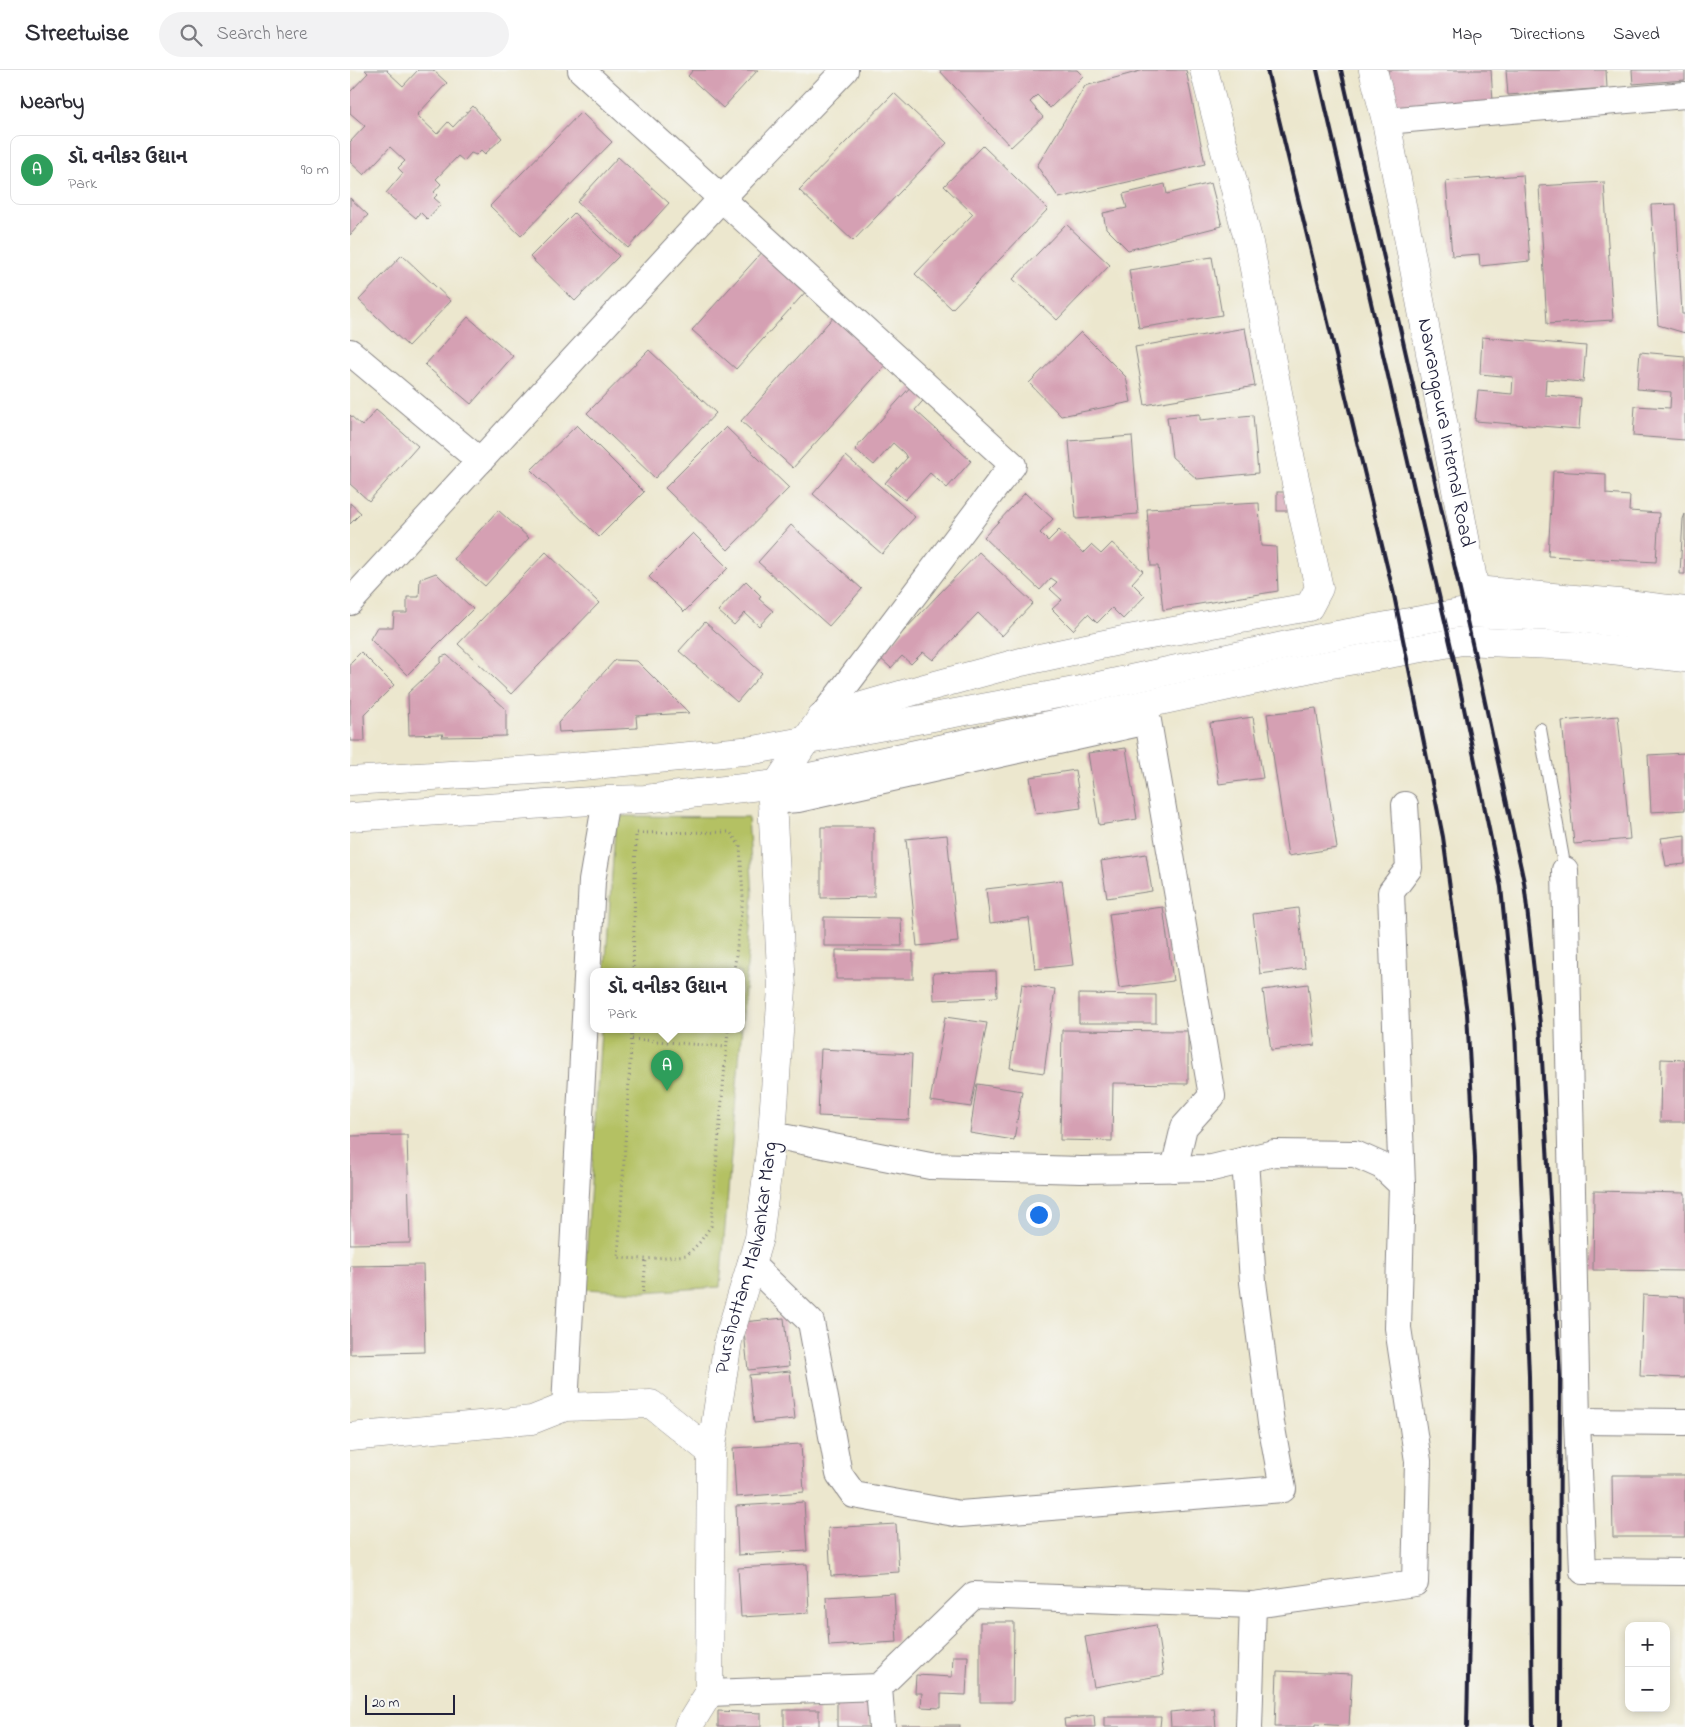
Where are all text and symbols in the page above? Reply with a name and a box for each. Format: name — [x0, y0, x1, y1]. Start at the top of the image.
search box — [159, 12, 509, 57]
text: Streetwise — [25, 17, 129, 52]
icon: search — [177, 21, 205, 49]
text: Search here — [217, 21, 308, 48]
text: Map — [1452, 22, 1482, 48]
text: Directions — [1510, 22, 1585, 48]
text: Saved — [1613, 22, 1660, 48]
text: Nearby — [20, 88, 84, 118]
text: ડૉ. વનીકર ઉદ્યાન — [68, 145, 187, 172]
text: A — [32, 158, 42, 182]
text: 90 m — [301, 158, 329, 182]
text: Park — [68, 172, 97, 196]
street label: Navrangpura Internal Road — [1409, 316, 1482, 550]
popup — [590, 968, 745, 1033]
text: ડૉ. વનીકર ઉદ્યાન — [608, 975, 727, 1002]
text: Park — [608, 1002, 637, 1026]
pin: A — [651, 1050, 683, 1091]
street label: Purshottam Malvankar Marg — [708, 1140, 788, 1376]
your location — [1026, 1202, 1052, 1228]
map controls — [1625, 1622, 1670, 1712]
button: + — [1625, 1622, 1670, 1667]
button: − — [1625, 1667, 1670, 1712]
scale bar — [365, 1692, 455, 1715]
text: 20 m — [372, 1693, 399, 1714]

